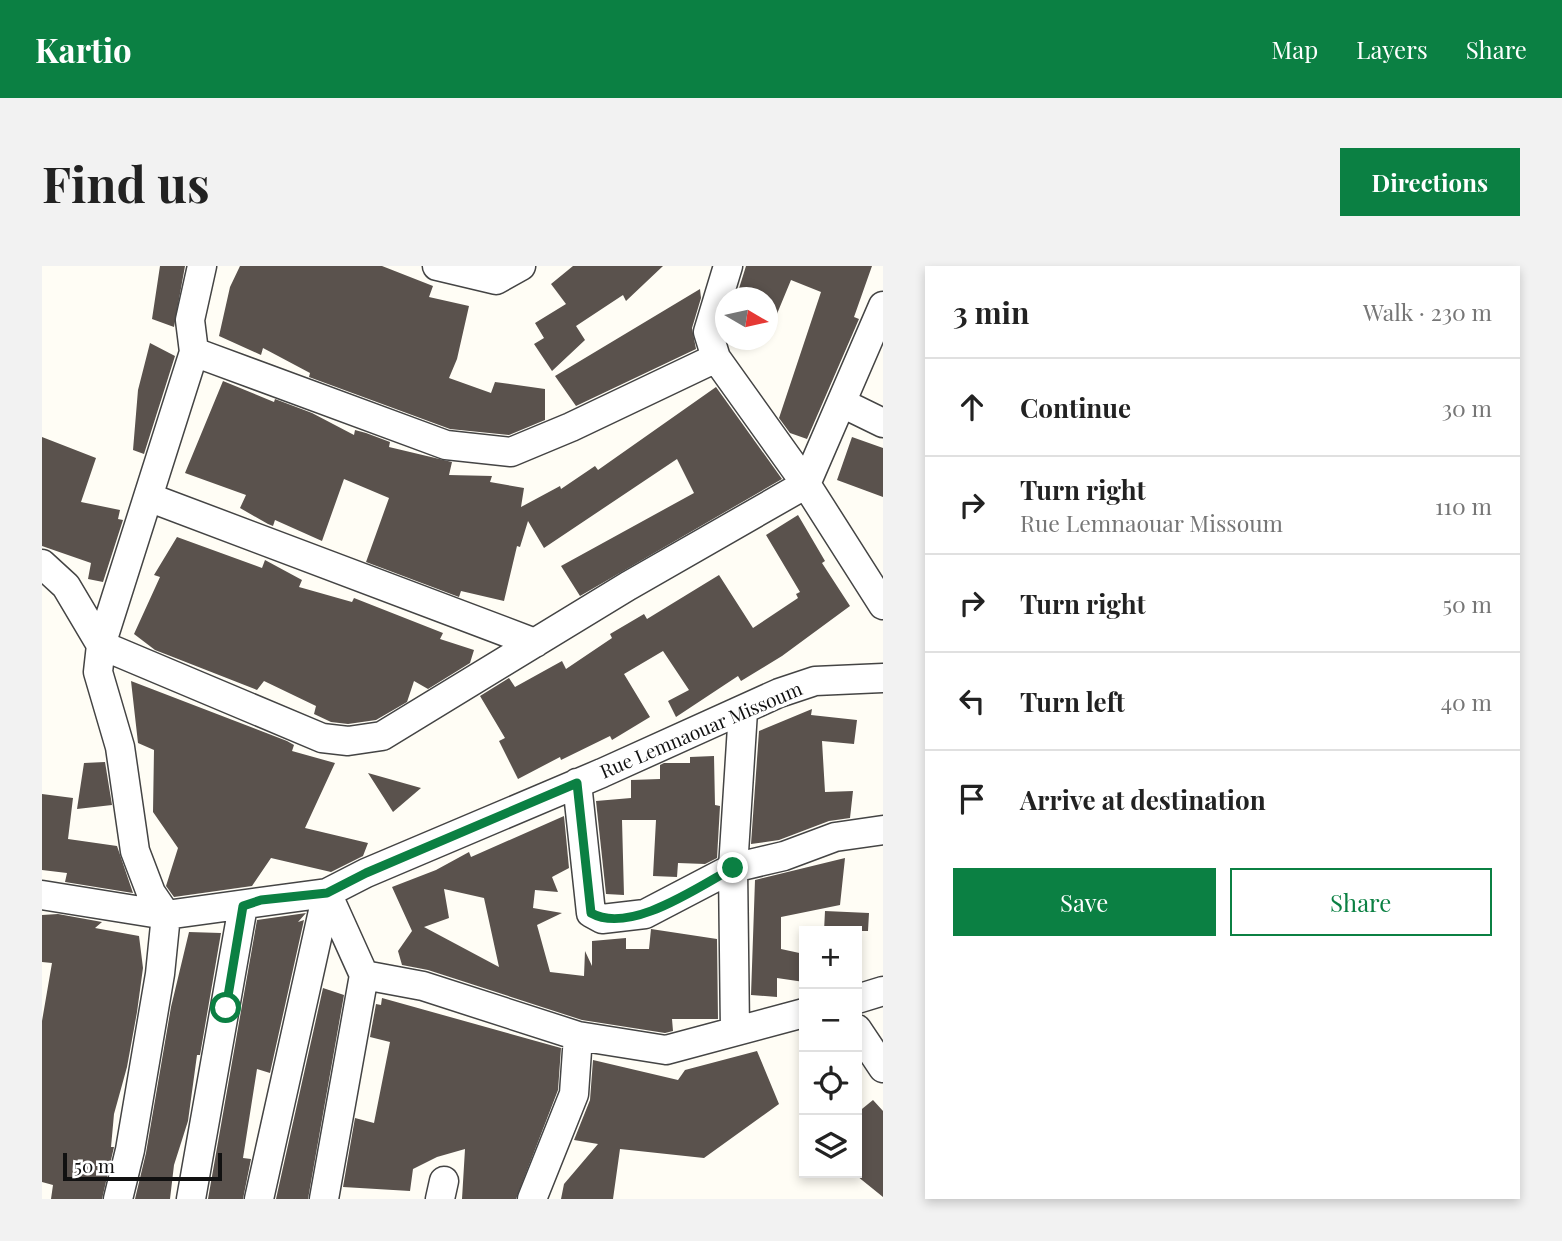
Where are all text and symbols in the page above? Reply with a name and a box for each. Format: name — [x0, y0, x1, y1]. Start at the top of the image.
text: Kartio — [35, 27, 132, 71]
text: Map — [1272, 33, 1318, 65]
text: Layers — [1356, 33, 1428, 65]
text: Share — [1466, 33, 1527, 65]
button: Directions — [1340, 148, 1520, 216]
text: Find us — [42, 150, 210, 215]
north arrow — [715, 287, 778, 350]
text: 3 min — [953, 292, 1029, 332]
text: Walk · 230 m — [1363, 296, 1492, 327]
icon: ahead — [953, 388, 991, 426]
text: Continue — [1020, 390, 1131, 425]
text: 30 m — [1442, 392, 1492, 423]
text: Turn right — [1020, 472, 1146, 507]
icon: right — [953, 486, 991, 524]
text: 110 m — [1435, 490, 1492, 521]
text: Rue Lemnaouar Missoum — [1020, 507, 1283, 538]
icon: right — [953, 584, 991, 622]
text: Turn right — [1020, 586, 1146, 621]
text: 50 m — [1443, 588, 1492, 619]
street label: Rue Lemnaouar Missoum — [596, 675, 806, 783]
icon: left — [953, 682, 991, 720]
text: Turn left — [1020, 684, 1125, 719]
text: 40 m — [1441, 686, 1492, 717]
icon: arrive — [953, 780, 991, 818]
text: Arrive at destination — [1020, 782, 1266, 817]
route end — [717, 852, 748, 883]
button: Save — [953, 868, 1216, 936]
button: Share — [1230, 868, 1492, 936]
map controls — [799, 926, 862, 1178]
button: + — [799, 926, 862, 989]
button: − — [799, 989, 862, 1052]
route start — [210, 992, 241, 1023]
button: locate — [799, 1052, 862, 1115]
button: layers — [799, 1115, 862, 1178]
scale bar — [63, 1150, 222, 1182]
text: 50 m — [74, 1152, 115, 1178]

